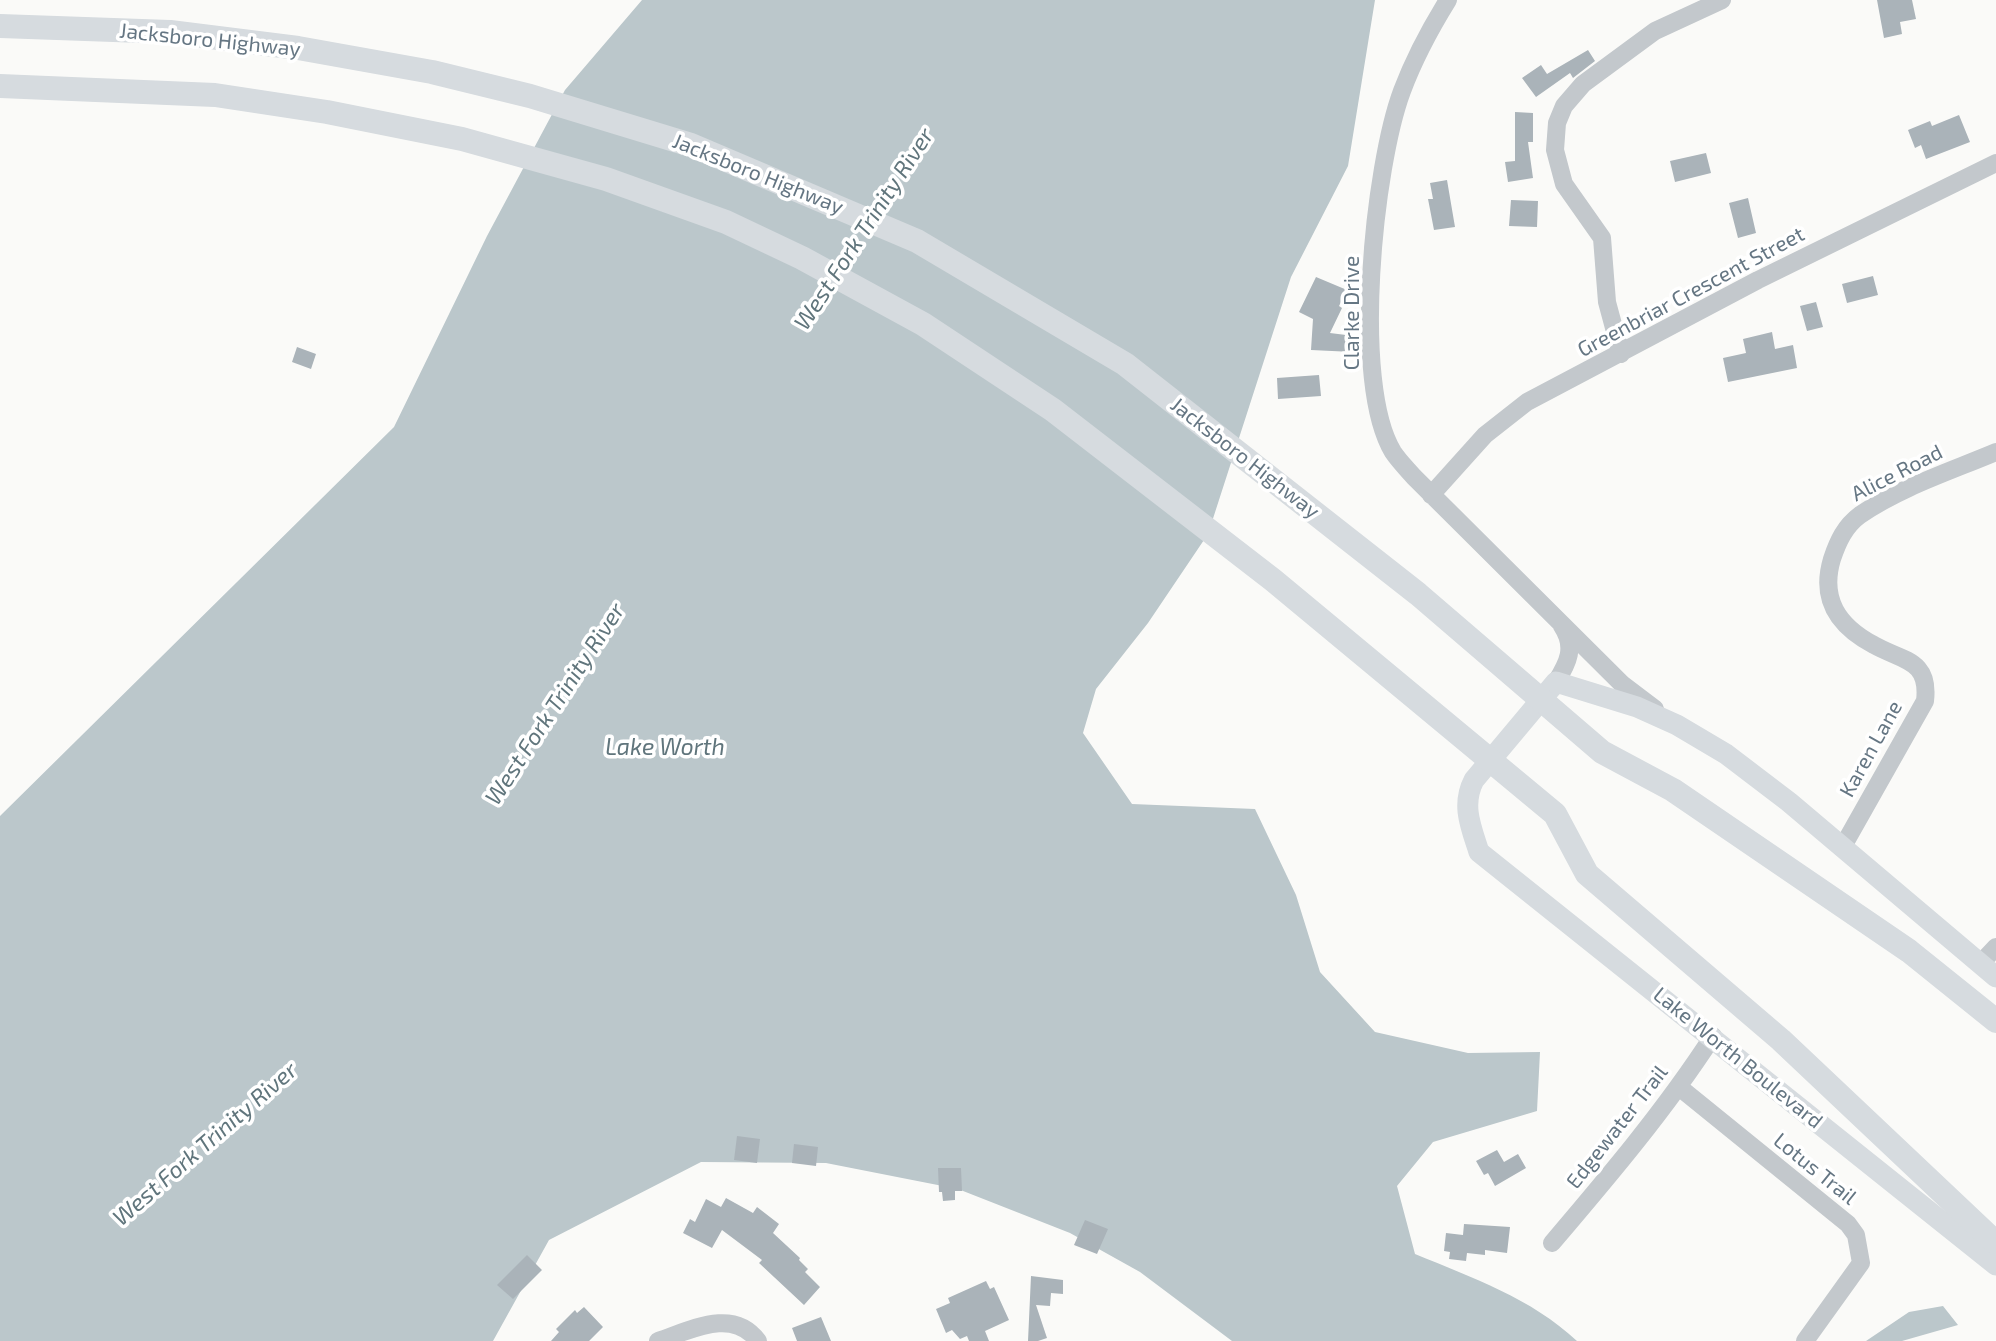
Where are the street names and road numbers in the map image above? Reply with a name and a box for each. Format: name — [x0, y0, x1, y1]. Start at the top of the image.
street label: Jacksboro Highway — [118, 18, 302, 62]
street label: Jacksboro Highway — [669, 128, 847, 220]
street label: Greenbriar Crescent Street — [1573, 221, 1809, 363]
street label: Clarke Drive — [1339, 256, 1365, 370]
street label: Jacksboro Highway — [1166, 392, 1324, 524]
street label: Alice Road — [1847, 439, 1947, 507]
street label: Karen Lane — [1834, 697, 1908, 801]
street label: Lake Worth Boulevard — [1648, 982, 1828, 1134]
street label: Edgewater Trail — [1561, 1060, 1673, 1194]
street label: Lotus Trail — [1768, 1128, 1862, 1210]

